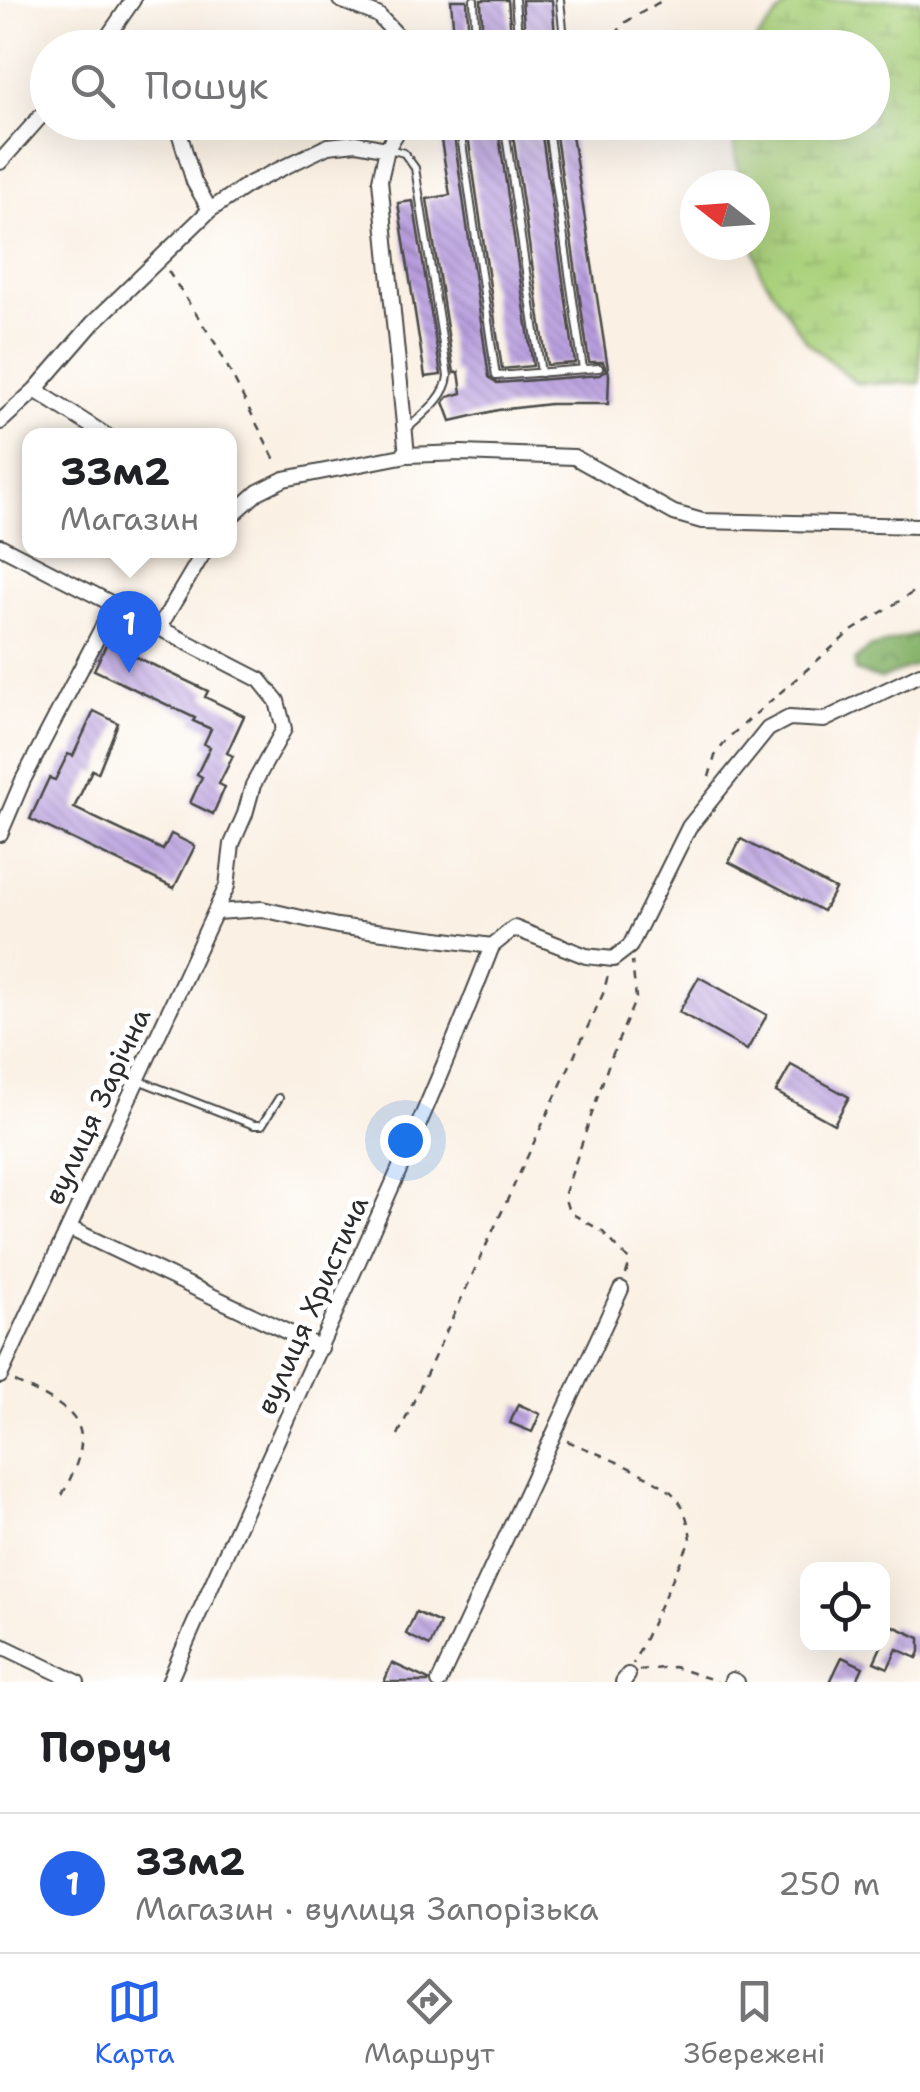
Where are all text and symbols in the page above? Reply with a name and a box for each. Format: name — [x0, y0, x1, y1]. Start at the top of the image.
search box — [30, 30, 890, 140]
icon: search — [65, 58, 120, 113]
text: Пошук — [145, 60, 268, 111]
north arrow — [680, 170, 770, 260]
popup — [22, 428, 237, 558]
text: 33м2 — [60, 446, 170, 497]
text: Магазин — [60, 497, 199, 540]
pin: 1 — [96, 590, 162, 673]
street label: вулиця Зарічна — [35, 1001, 159, 1211]
your location — [380, 1115, 431, 1166]
street label: вулиця Христича — [247, 1190, 377, 1420]
map controls — [800, 1562, 890, 1652]
button: locate — [800, 1562, 890, 1652]
text: Поруч — [40, 1719, 172, 1775]
text: 33м2 — [135, 1836, 245, 1887]
text: 1 — [65, 1862, 80, 1905]
text: 250 m — [778, 1862, 880, 1905]
text: Магазин · вулиця Запорізька — [135, 1887, 599, 1930]
tab: Карта — [95, 1974, 175, 2072]
tab: Маршрут — [364, 1974, 495, 2072]
tab: Збережені — [684, 1974, 825, 2072]

